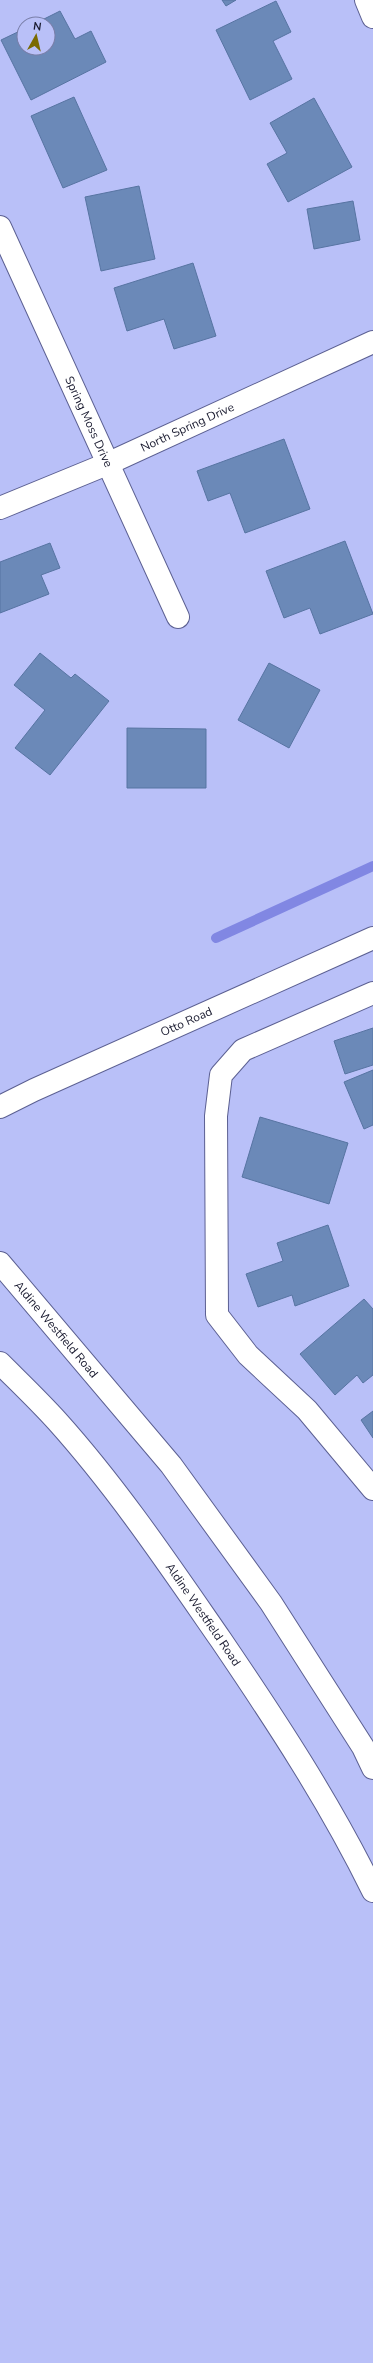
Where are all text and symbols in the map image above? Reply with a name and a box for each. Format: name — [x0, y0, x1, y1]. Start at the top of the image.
north arrow — [16, 16, 56, 56]
text: N — [32, 19, 42, 35]
street label: Spring Moss Drive — [61, 374, 117, 470]
street label: North Spring Drive — [138, 399, 237, 456]
street label: Otto Road — [158, 1003, 215, 1040]
street label: Aldine Westfield Road — [11, 1278, 102, 1381]
street label: Aldine Westfield Road — [162, 1560, 244, 1669]

